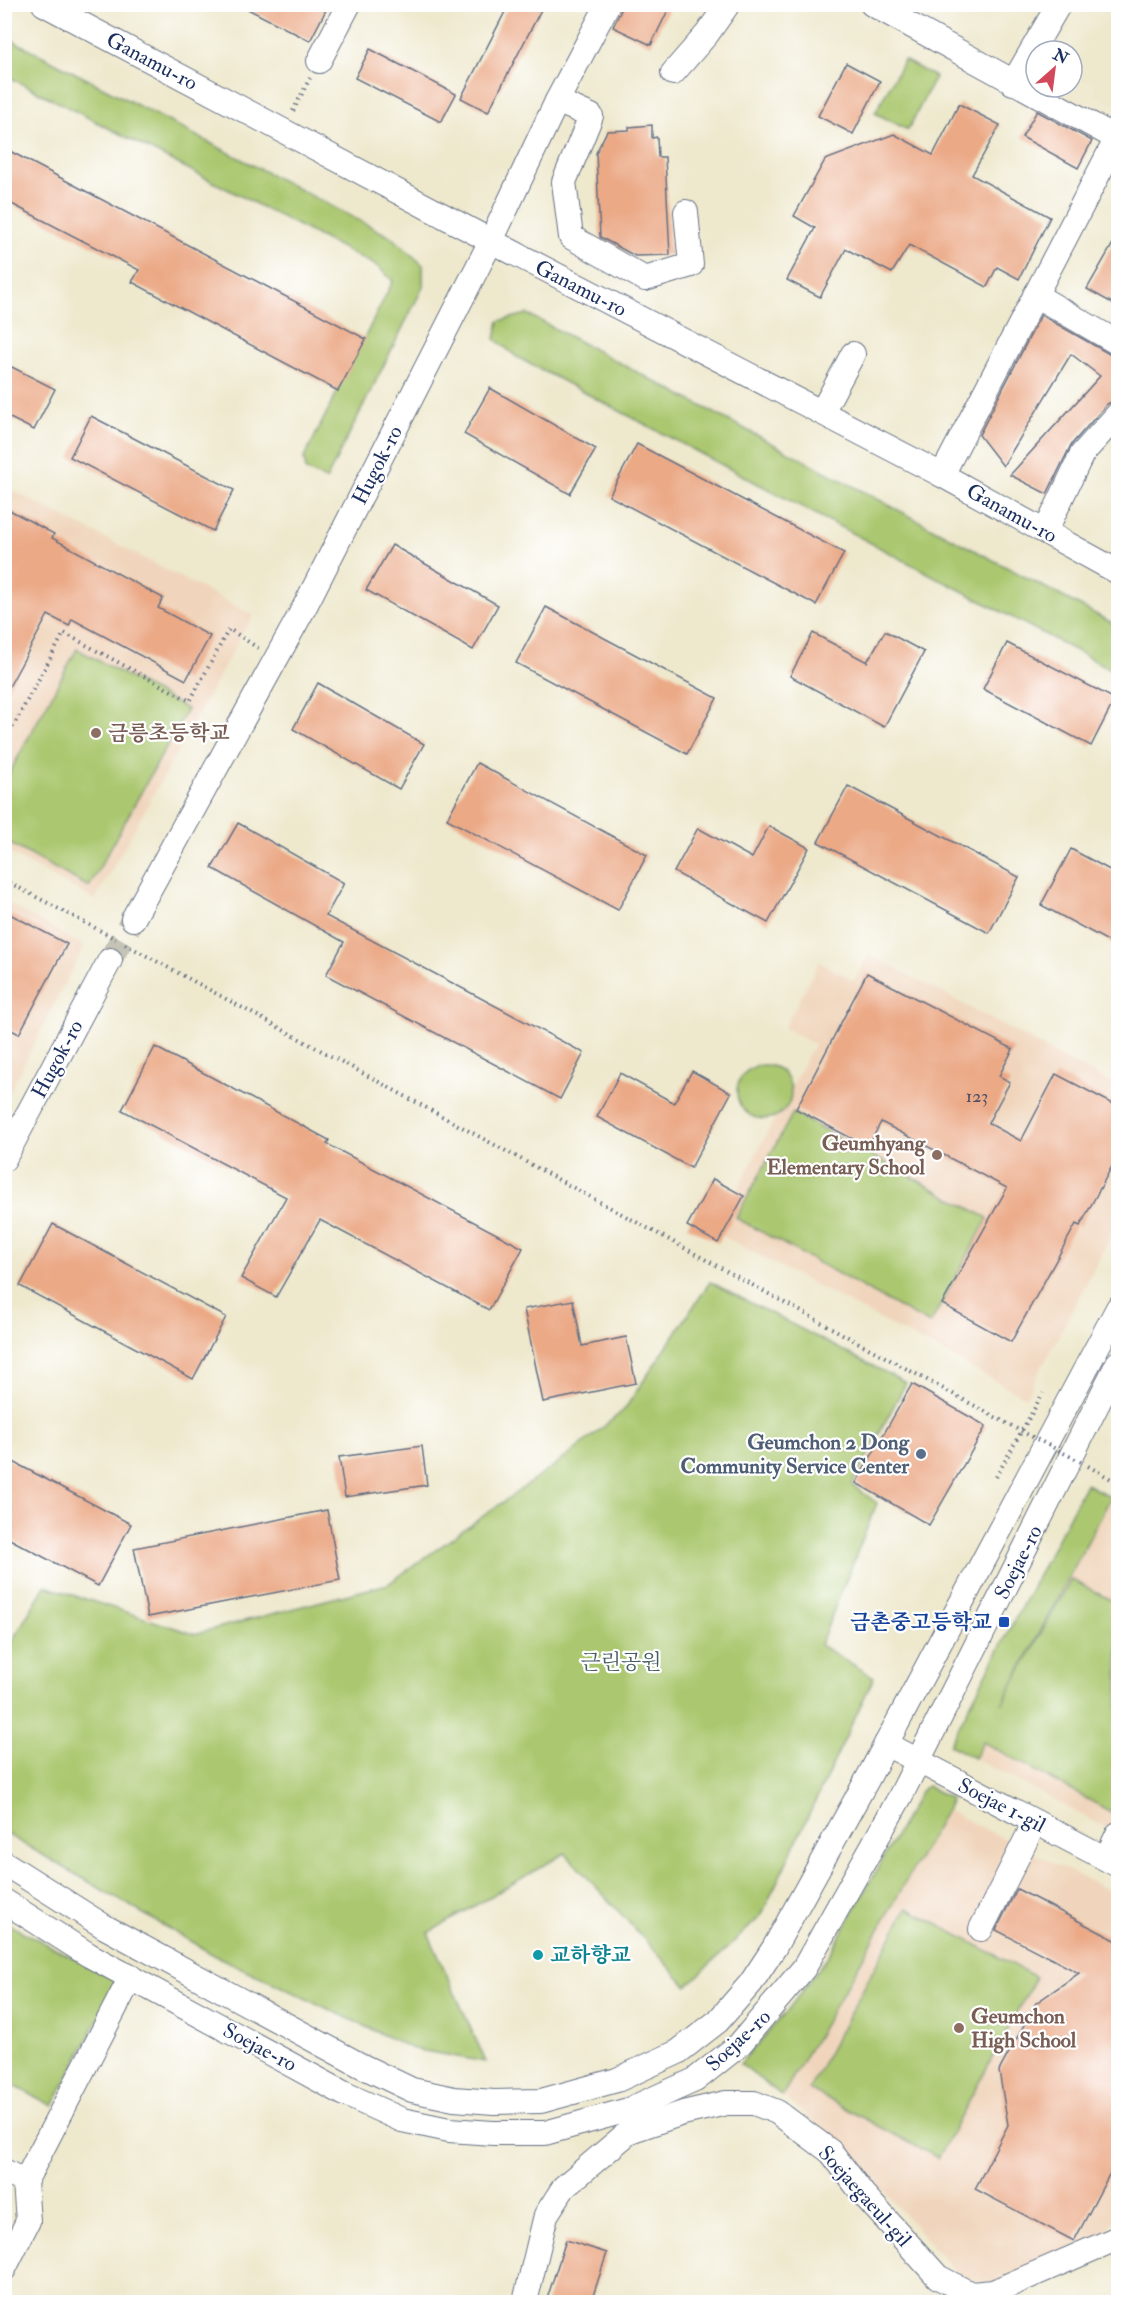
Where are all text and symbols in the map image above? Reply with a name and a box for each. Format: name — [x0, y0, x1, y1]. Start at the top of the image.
street label: Ganamu-ro — [102, 26, 202, 97]
north arrow — [1024, 39, 1084, 99]
text: N — [1049, 44, 1072, 69]
street label: Ganamu-ro — [530, 254, 631, 323]
street label: Hugok-ro — [346, 421, 409, 509]
street label: Ganamu-ro — [962, 478, 1062, 549]
place label: 금릉초등학교 — [108, 720, 230, 747]
marker: 금릉초등학교 — [89, 726, 103, 740]
street label: Hugok-ro — [26, 1015, 89, 1103]
house number: 123 — [966, 1085, 988, 1108]
place label: Geumhyang Elementary School — [767, 1130, 926, 1181]
marker: Geumhyang Elementary School — [930, 1148, 944, 1162]
place label: Geumchon 2 Dong Community Service Center — [681, 1429, 910, 1480]
marker: Geumchon 2 Dong Community Service Center — [914, 1447, 928, 1461]
street label: Soejae-ro — [988, 1521, 1049, 1604]
place label: 금촌중고등학교 — [850, 1609, 992, 1636]
marker: 금촌중고등학교 — [997, 1615, 1011, 1629]
park label: 근린공원 — [580, 1649, 662, 1676]
street label: Soejae 1-gil — [953, 1772, 1051, 1839]
place label: 교하향교 — [550, 1942, 631, 1969]
marker: 교하향교 — [531, 1948, 545, 1962]
street label: Soejae-ro — [700, 2003, 777, 2077]
place label: Geumchon High School — [971, 2003, 1077, 2054]
street label: Soejae-ro — [218, 2017, 301, 2078]
marker: Geumchon High School — [952, 2021, 966, 2035]
street label: Soejaegaeul-gil — [812, 2140, 918, 2253]

